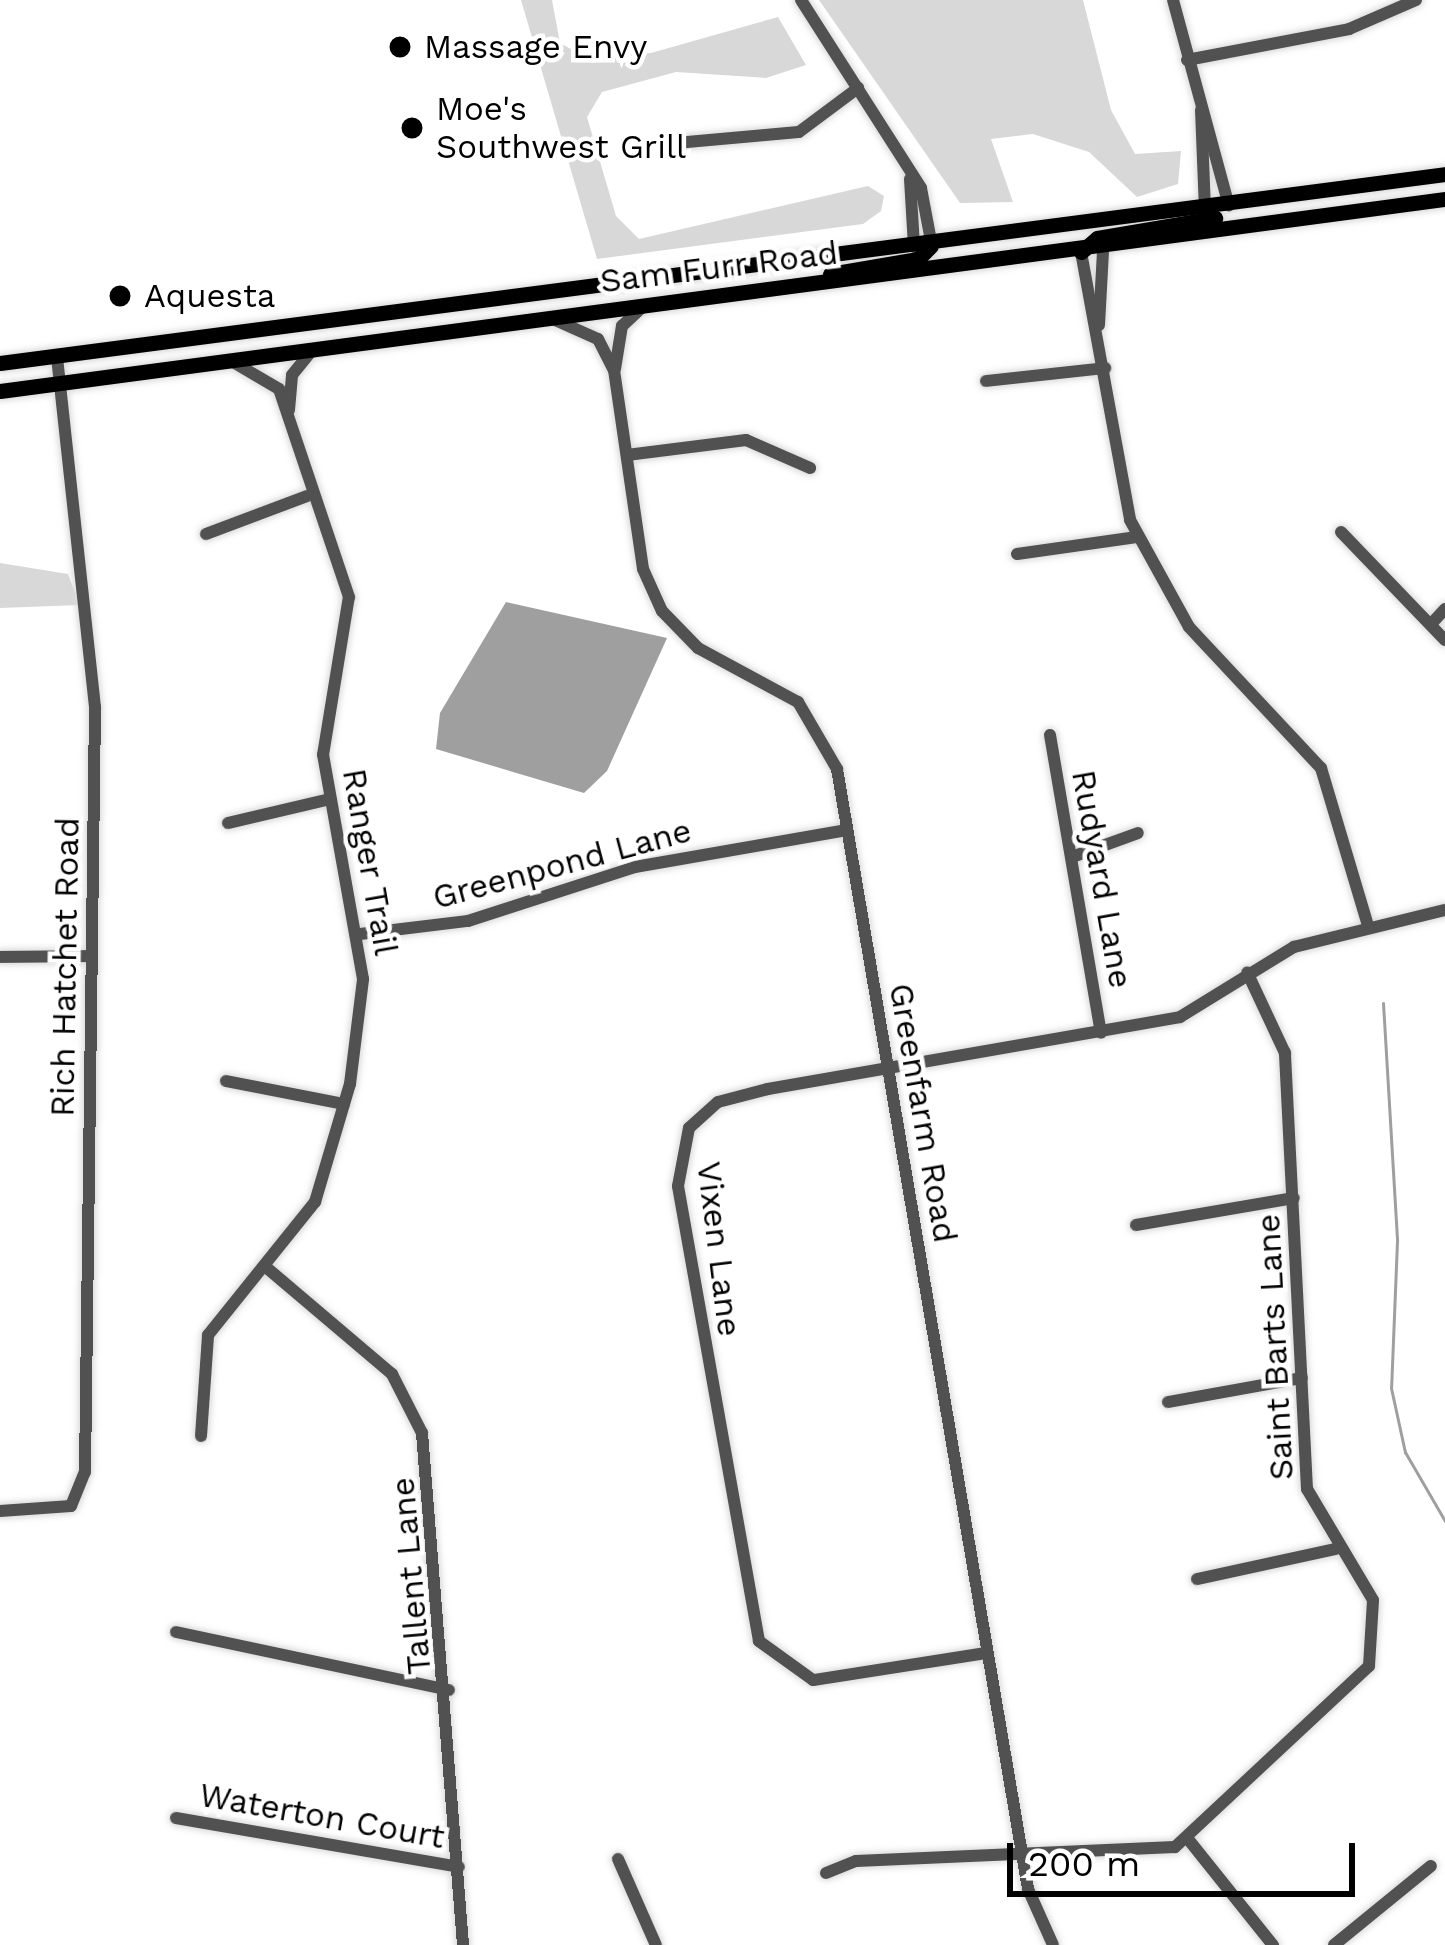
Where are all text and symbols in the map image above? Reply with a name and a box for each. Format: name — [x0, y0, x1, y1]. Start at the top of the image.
place label: Massage Envy — [424, 27, 647, 67]
marker: Massage Envy — [387, 34, 413, 60]
place label: Moe's Southwest Grill — [436, 89, 686, 167]
marker: Moe's Southwest Grill — [399, 115, 425, 141]
street label: Sam Furr Road — [597, 233, 841, 301]
place label: Aquesta — [144, 276, 275, 316]
marker: Aquesta — [107, 283, 133, 309]
street label: Ranger Trail — [334, 765, 406, 959]
street label: Rudyard Lane — [1063, 767, 1141, 991]
street label: Greenpond Lane — [428, 810, 696, 918]
street label: Rich Hatchet Road — [43, 817, 87, 1117]
street label: Greenfarm Road — [881, 980, 965, 1246]
street label: Vixen Lane — [689, 1159, 749, 1339]
street label: Saint Barts Lane — [1248, 1213, 1302, 1481]
street label: Tallent Lane — [383, 1476, 439, 1676]
street label: Waterton Court — [196, 1775, 448, 1857]
scale bar — [1013, 1819, 1361, 1893]
text: 200 m — [1028, 1843, 1140, 1885]

